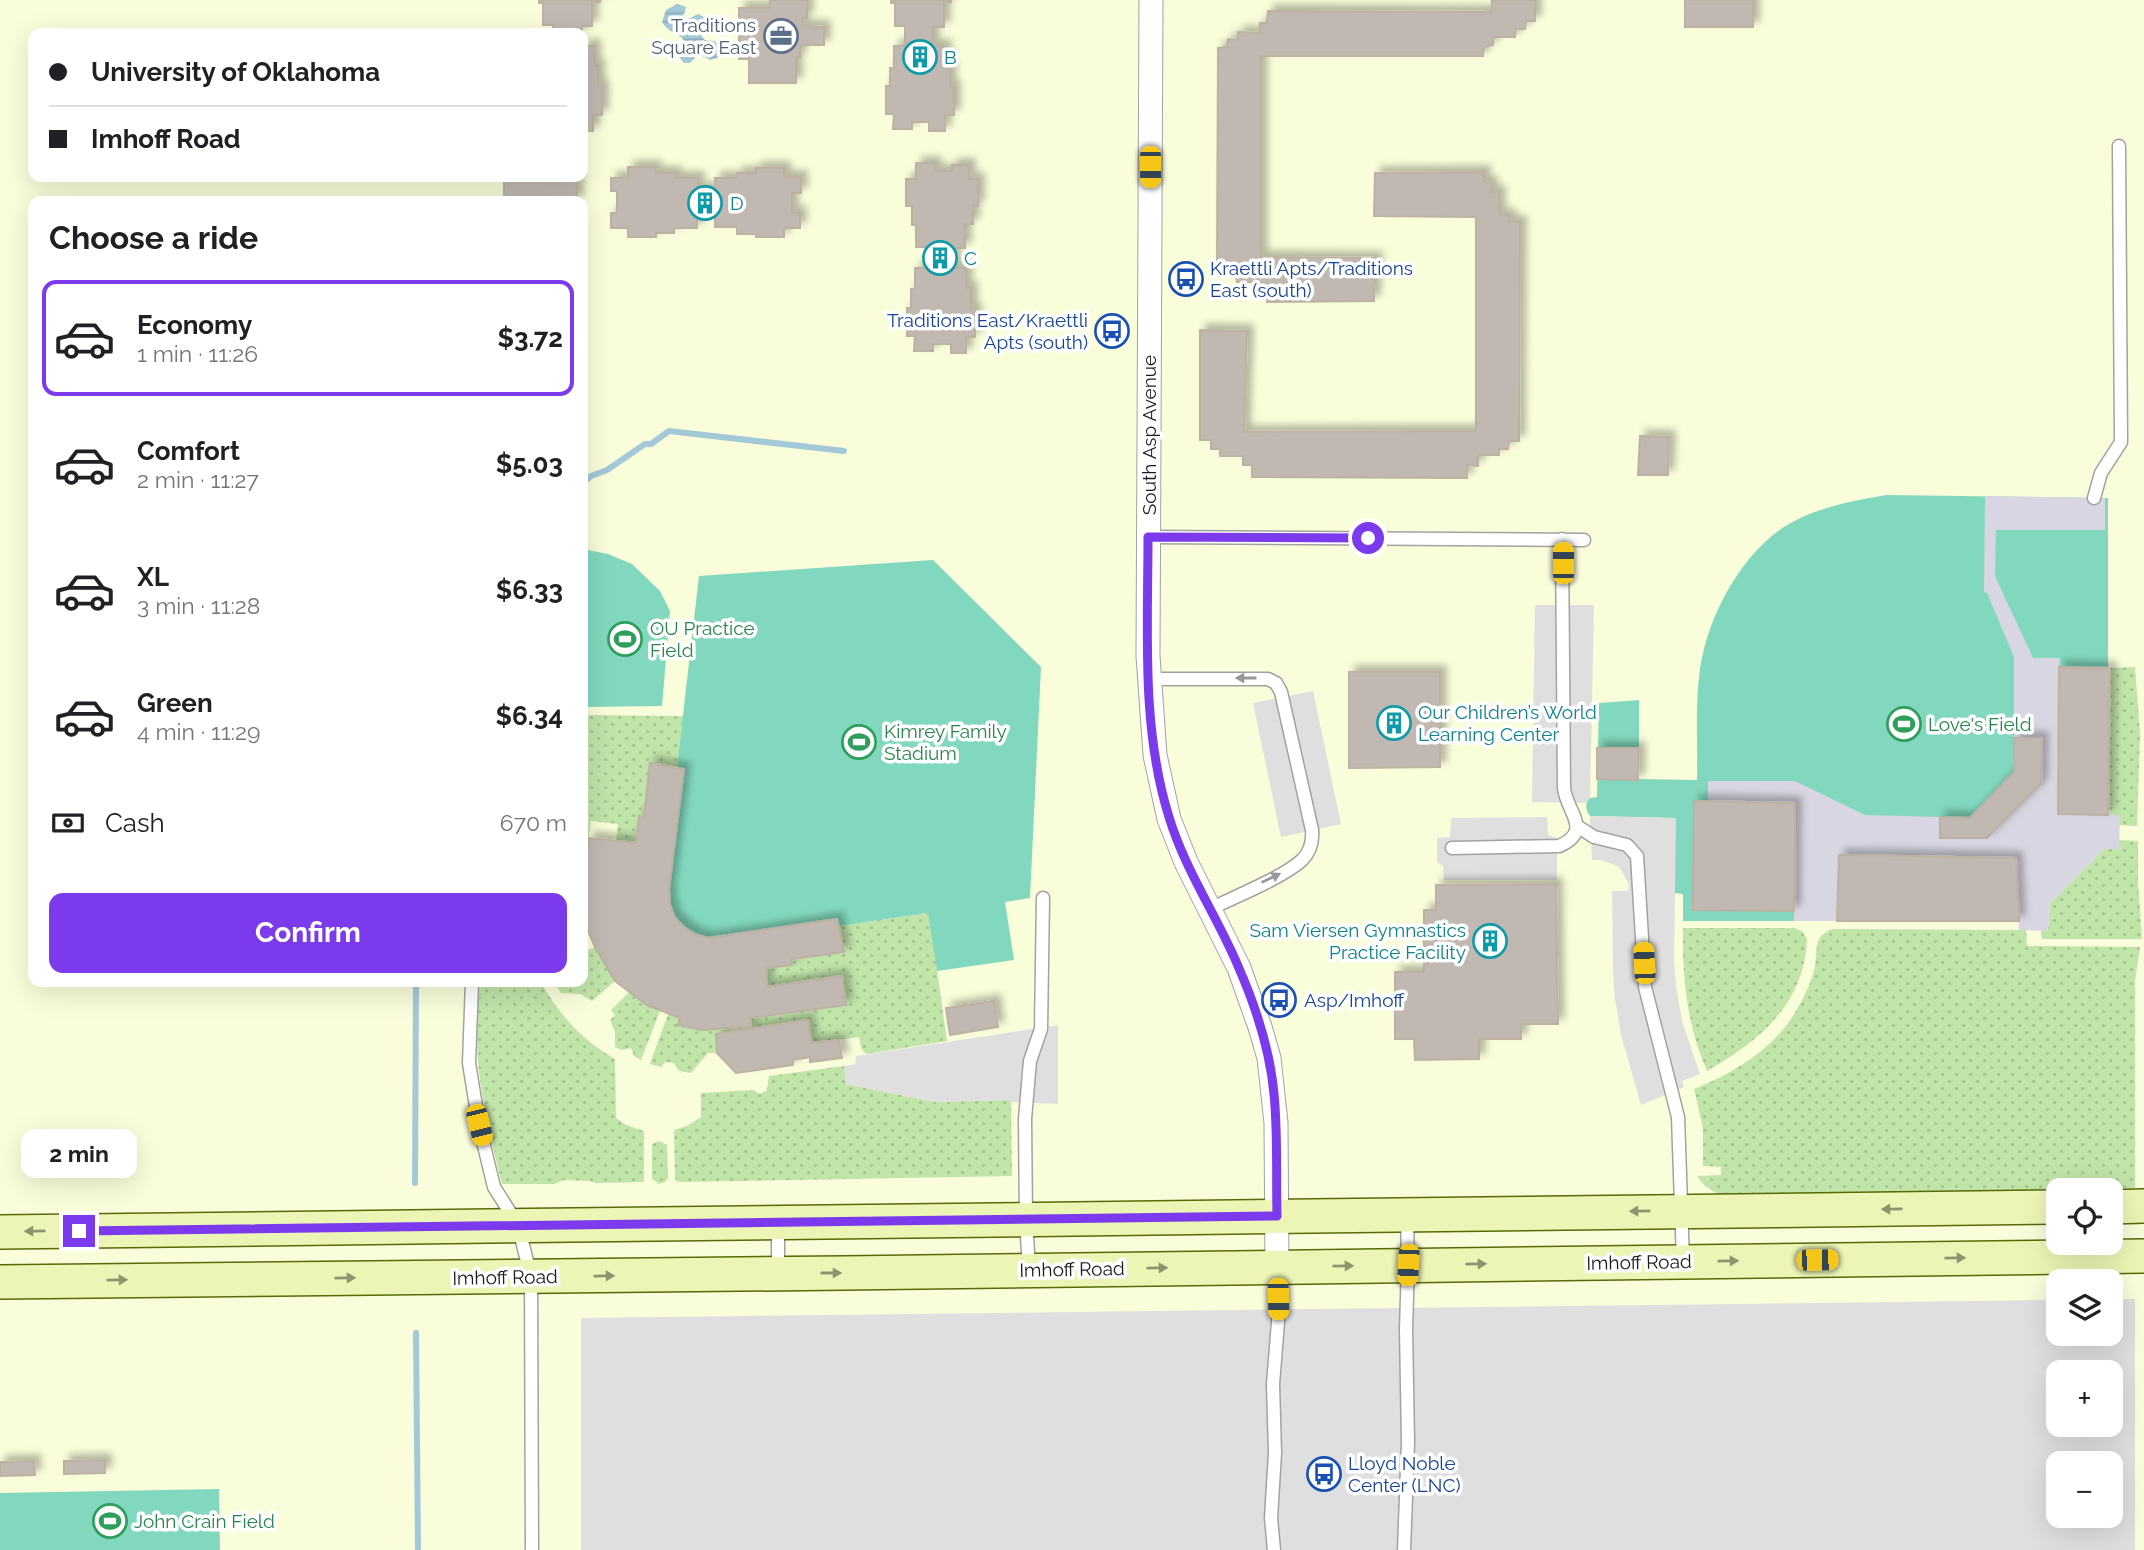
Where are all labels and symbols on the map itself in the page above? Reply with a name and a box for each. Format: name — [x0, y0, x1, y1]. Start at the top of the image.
place label: Traditions Square East — [651, 14, 757, 58]
office icon: Traditions Square East — [762, 17, 800, 55]
building icon: B — [901, 38, 939, 76]
place label: B — [944, 46, 957, 68]
car — [1140, 146, 1161, 188]
building icon: D — [686, 184, 724, 222]
place label: D — [730, 192, 744, 214]
building icon: C — [921, 239, 959, 277]
place label: C — [964, 247, 977, 269]
place label: Kraettli Apts/Traditions East (south) — [1210, 257, 1413, 301]
bus stop icon: Kraettli Apts/Traditions East (south) — [1167, 260, 1205, 298]
place label: Traditions East/Kraettli Apts (south) — [887, 309, 1088, 353]
bus stop icon: Traditions East/Kraettli Apts (south) — [1093, 312, 1131, 350]
street label: South Asp Avenue — [1138, 355, 1160, 515]
route start — [1352, 522, 1384, 554]
car — [1553, 542, 1574, 584]
place label: OU Practice Field — [650, 617, 755, 661]
sports icon: OU Practice Field — [606, 620, 644, 658]
one-way arrow — [1235, 672, 1257, 684]
place label: Our Children’s World Learning Center — [1418, 701, 1597, 745]
building icon: Our Children’s World Learning Center — [1375, 704, 1413, 742]
sports icon: Love's Field — [1885, 705, 1923, 743]
place label: Love's Field — [1928, 713, 2032, 735]
place label: Kimrey Family Stadium — [884, 720, 1007, 764]
sports icon: Kimrey Family Stadium — [840, 723, 878, 761]
one-way arrow — [1261, 873, 1281, 884]
place label: Sam Viersen Gymnastics Practice Facility — [1249, 919, 1466, 963]
building icon: Sam Viersen Gymnastics Practice Facility — [1471, 922, 1509, 960]
car — [1633, 941, 1656, 985]
bus stop icon: Asp/Imhoff — [1260, 981, 1298, 1019]
place label: Asp/Imhoff — [1304, 989, 1405, 1011]
car — [464, 1102, 495, 1148]
callout: 2 min — [21, 1130, 137, 1178]
one-way arrow — [1881, 1203, 1903, 1214]
one-way arrow — [1629, 1205, 1651, 1217]
route end — [63, 1215, 95, 1247]
one-way arrow — [24, 1225, 46, 1237]
car — [1397, 1243, 1420, 1287]
car — [1796, 1249, 1839, 1271]
street label: Imhoff Road — [1586, 1250, 1692, 1274]
one-way arrow — [1945, 1253, 1967, 1264]
one-way arrow — [1717, 1255, 1739, 1267]
street label: Imhoff Road — [1019, 1257, 1125, 1281]
one-way arrow — [1465, 1259, 1487, 1270]
one-way arrow — [1332, 1261, 1354, 1272]
one-way arrow — [1146, 1262, 1168, 1274]
street label: Imhoff Road — [452, 1265, 558, 1289]
one-way arrow — [821, 1267, 843, 1279]
one-way arrow — [593, 1270, 615, 1281]
one-way arrow — [334, 1272, 356, 1283]
one-way arrow — [106, 1274, 128, 1286]
car — [1268, 1278, 1289, 1320]
place label: Lloyd Noble Center (LNC) — [1348, 1452, 1461, 1496]
bus stop icon: Lloyd Noble Center (LNC) — [1305, 1455, 1343, 1493]
sports icon: John Crain Field — [91, 1502, 129, 1540]
place label: John Crain Field — [134, 1510, 275, 1532]

